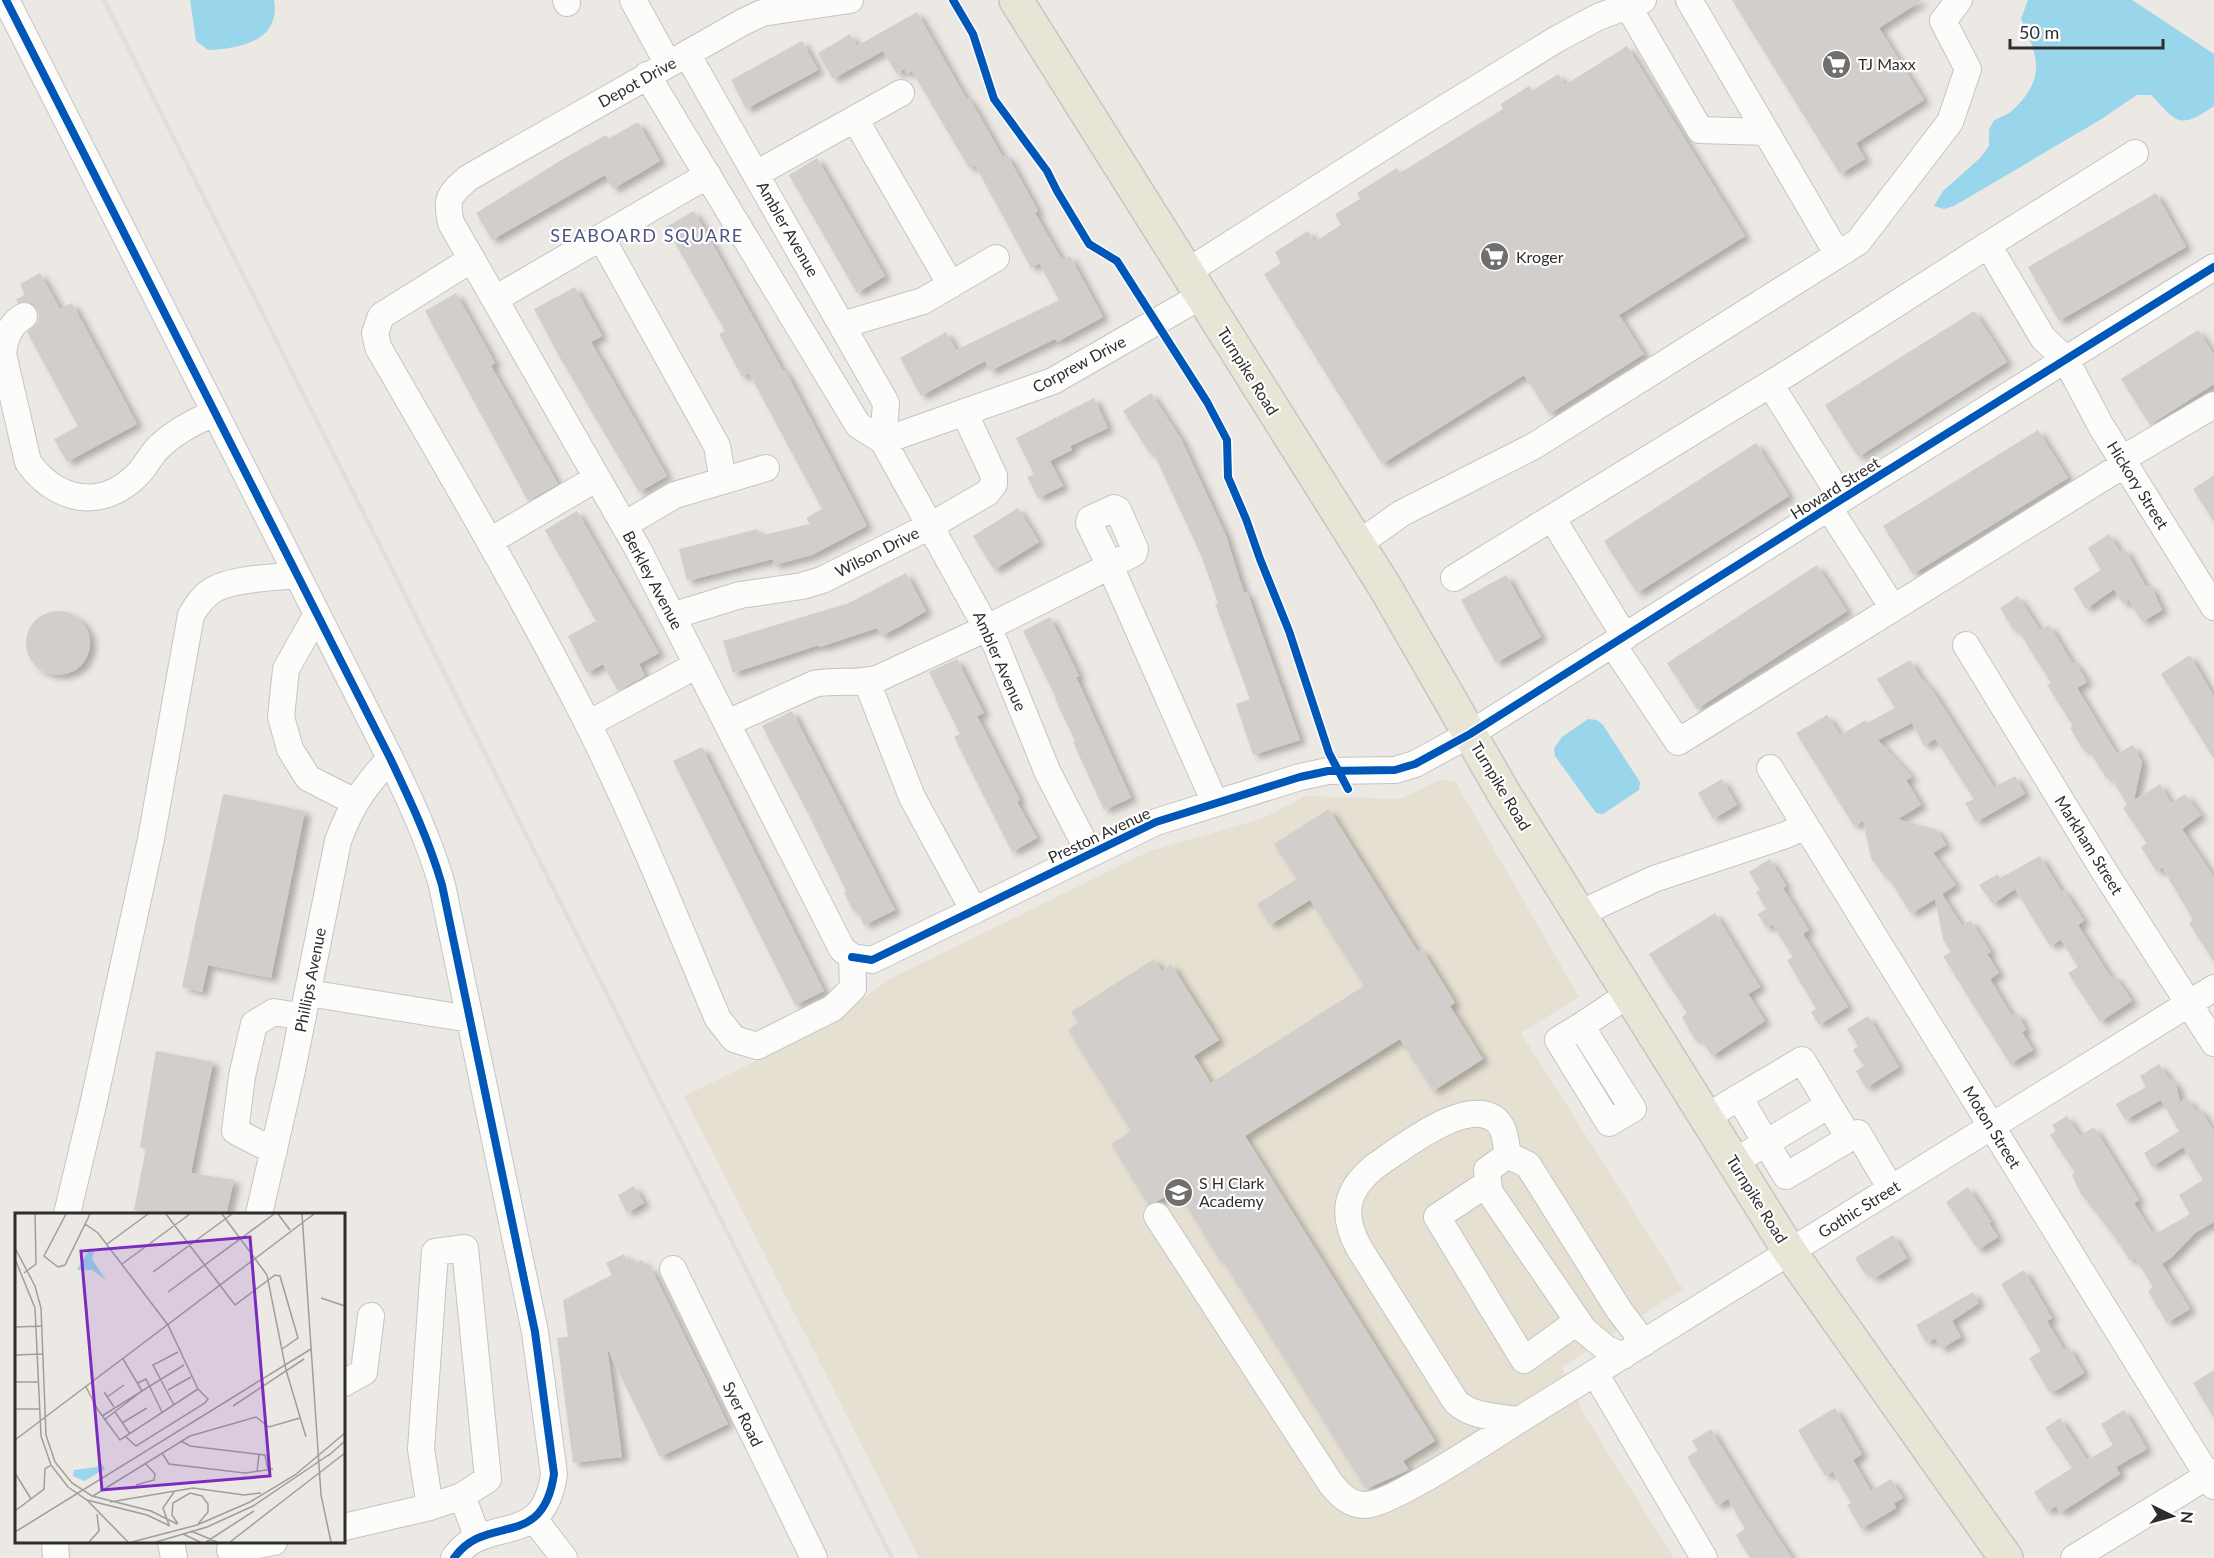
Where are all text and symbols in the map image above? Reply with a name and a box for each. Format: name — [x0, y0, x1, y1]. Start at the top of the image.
scale bar — [2010, 12, 2163, 50]
text: 50 m — [2019, 21, 2059, 43]
supermarket icon: TJ Maxx — [1821, 48, 1853, 80]
street label: Depot Drive — [594, 52, 679, 111]
place label: TJ Maxx — [1858, 54, 1916, 73]
street label: Ambler Avenue — [753, 178, 823, 280]
district label: SEABOARD SQUARE — [550, 224, 744, 246]
supermarket icon: Kroger — [1479, 241, 1511, 273]
place label: Kroger — [1516, 247, 1564, 266]
street label: Turnpike Road — [1214, 323, 1283, 418]
street label: Corprew Drive — [1029, 331, 1129, 396]
street label: Hickory Street — [2104, 437, 2173, 532]
street label: Howard Street — [1786, 452, 1883, 523]
street label: Wilson Drive — [832, 522, 922, 581]
street label: Berkley Avenue — [619, 527, 687, 632]
street label: Ambler Avenue — [970, 608, 1031, 714]
street label: Turnpike Road — [1468, 738, 1535, 833]
street label: Markham Street — [2051, 792, 2127, 898]
street label: Preston Avenue — [1045, 803, 1153, 867]
street label: Phillips Avenue — [290, 926, 329, 1034]
street label: Moton Street — [1960, 1082, 2025, 1172]
street label: Turnpike Road — [1723, 1151, 1792, 1246]
place label: S H Clark Academy — [1199, 1173, 1265, 1210]
school or university icon: S H Clark Academy — [1162, 1176, 1194, 1208]
street label: Gothic Street — [1814, 1176, 1903, 1241]
inset map — [15, 1213, 345, 1543]
street label: Syer Road — [720, 1378, 767, 1449]
north arrow — [2142, 1486, 2202, 1546]
text: N — [2177, 1510, 2197, 1524]

